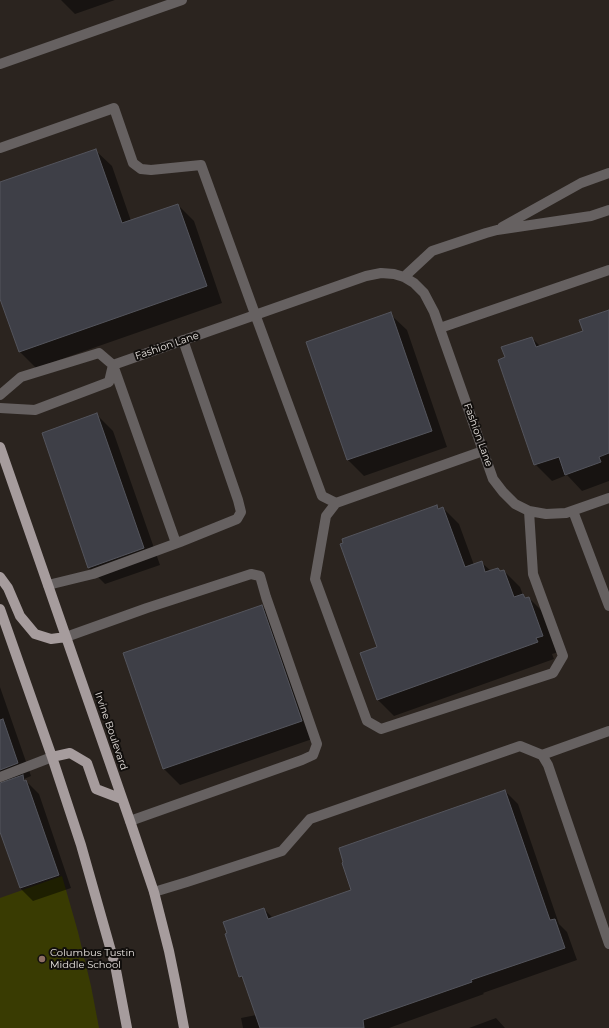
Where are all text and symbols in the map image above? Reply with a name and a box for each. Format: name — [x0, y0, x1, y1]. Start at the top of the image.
street label: Fashion Lane — [134, 329, 200, 363]
street label: Fashion Lane — [461, 402, 495, 468]
street label: Irvine Boulevard — [92, 690, 130, 772]
place label: Columbus Tustin Middle School — [50, 947, 135, 970]
marker: Columbus Tustin Middle School — [37, 954, 47, 964]

